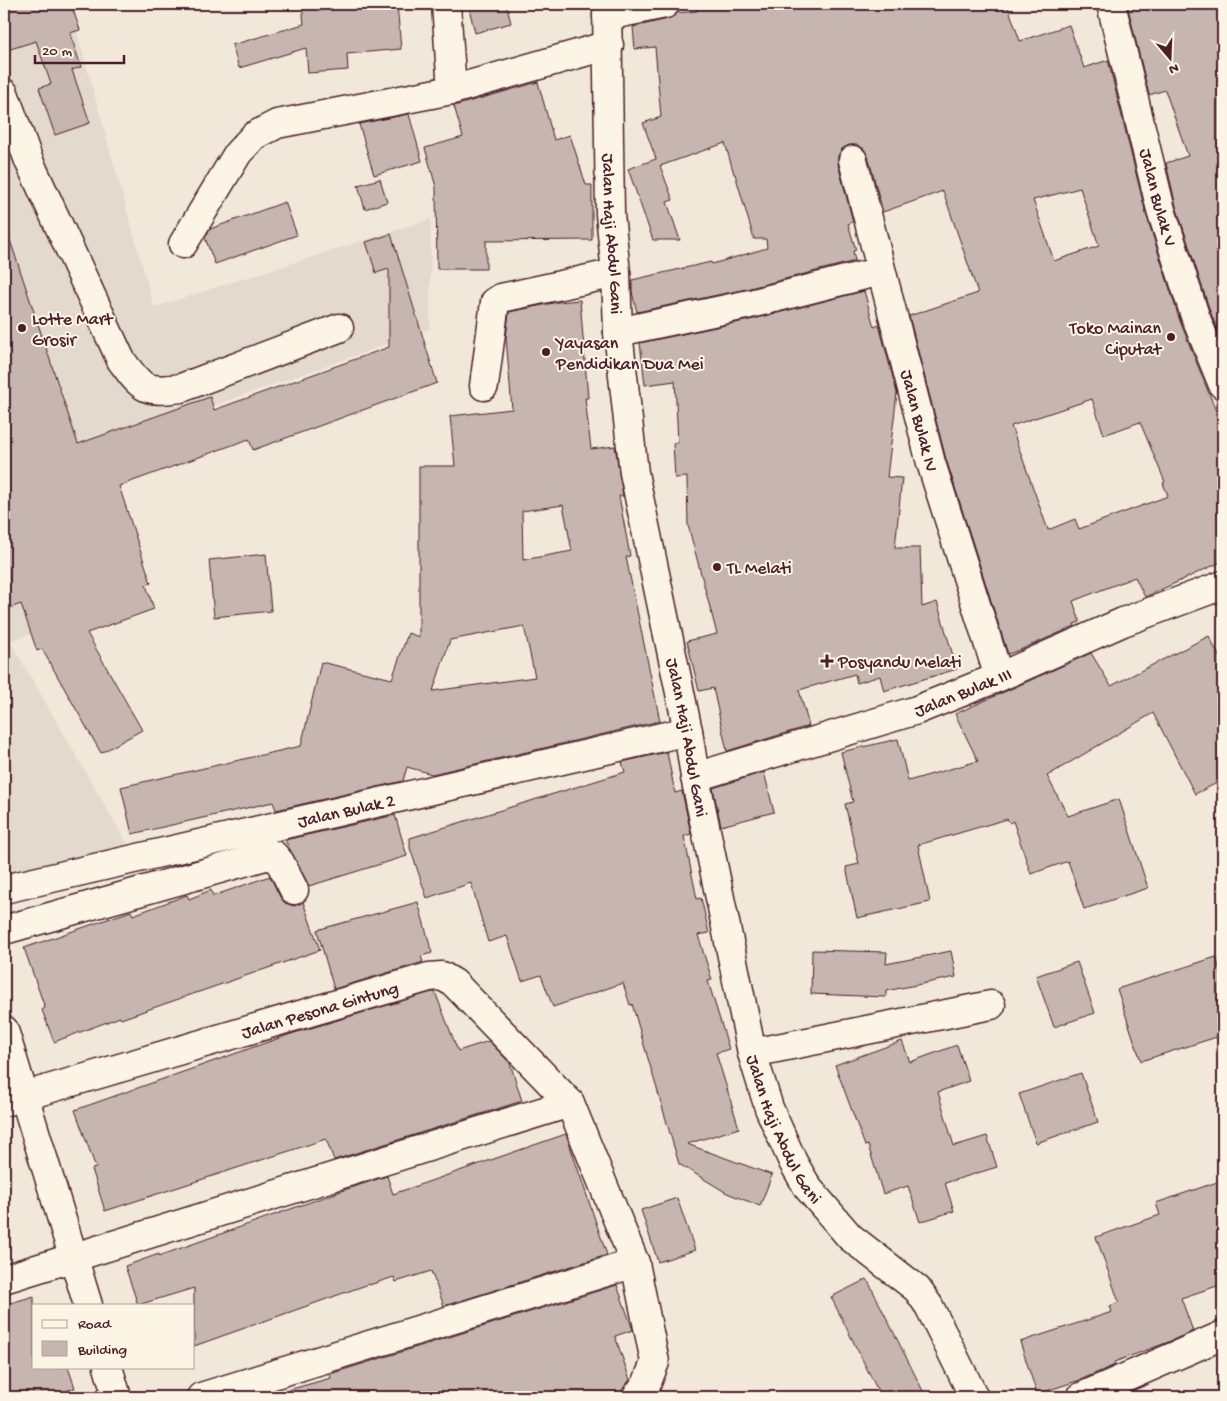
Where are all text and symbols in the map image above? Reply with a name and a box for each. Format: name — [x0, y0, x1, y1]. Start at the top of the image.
scale bar — [35, 32, 124, 64]
north arrow — [1144, 32, 1194, 82]
text: 20 m — [42, 43, 72, 61]
text: N — [1166, 58, 1181, 77]
street label: Jalan Bulak V — [1133, 147, 1180, 249]
street label: Jalan Haji Abdul Gani — [596, 153, 625, 315]
place label: Lotte Mart Grosir — [32, 310, 114, 352]
place label: Toko Mainan Ciputat — [1069, 319, 1163, 361]
marker: Lotte Mart Grosir — [16, 322, 28, 334]
marker: Toko Mainan Ciputat — [1165, 331, 1177, 343]
place label: Yayasan Pendidikan Dua Mei — [554, 334, 704, 376]
marker: Yayasan Pendidikan Dua Mei — [540, 346, 552, 358]
street label: Jalan Bulak IV — [894, 368, 941, 475]
place label: TL Melati — [726, 559, 792, 580]
marker: TL Melati — [711, 561, 723, 573]
place label: Posyandu Melati — [837, 653, 962, 674]
marker: Posyandu Melati — [820, 654, 834, 668]
street label: Jalan Haji Abdul Gani — [660, 656, 711, 819]
street label: Jalan Bulak III — [912, 665, 1016, 723]
street label: Jalan Bulak 2 — [296, 791, 397, 834]
street label: Jalan Pesona Gintung — [239, 979, 401, 1045]
street label: Jalan Haji Abdul Gani — [740, 1053, 825, 1209]
legend — [32, 1304, 195, 1368]
text: Road — [78, 1316, 112, 1334]
text: Building — [77, 1342, 127, 1360]

